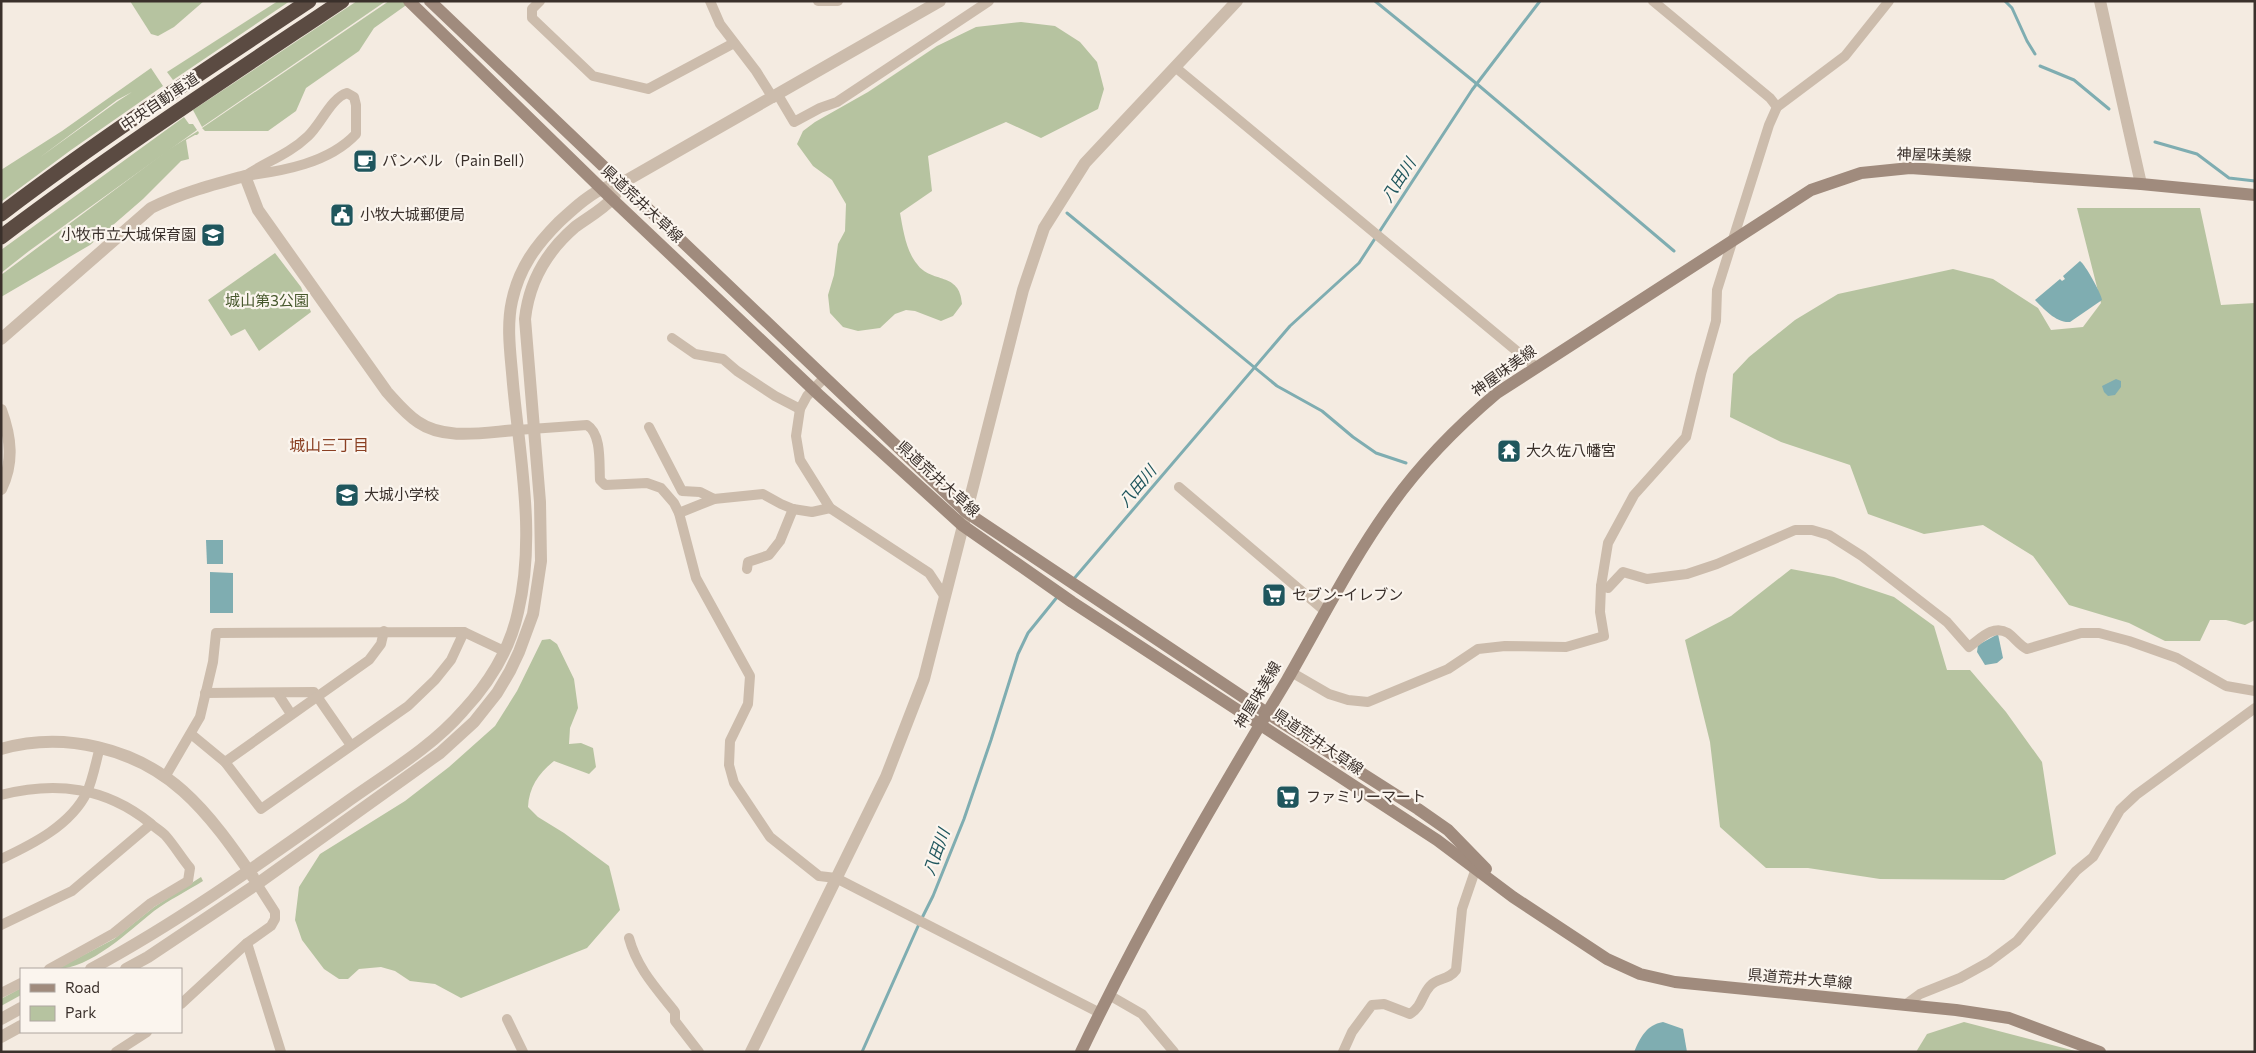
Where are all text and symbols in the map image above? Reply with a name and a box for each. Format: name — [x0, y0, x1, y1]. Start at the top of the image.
street label: 中央自動車道 — [117, 69, 202, 134]
street label: 神屋味美線 — [1896, 144, 1972, 164]
cafe icon: パンベル （Pain Bell） — [352, 148, 378, 174]
place label: パンベル （Pain Bell） — [382, 151, 533, 169]
water label: 八田川 — [1377, 153, 1420, 205]
street label: 県道荒井大草線 — [598, 161, 687, 246]
public building icon: 小牧大城郵便局 — [329, 202, 355, 228]
place label: 小牧大城郵便局 — [360, 205, 465, 223]
school or university icon: 小牧市立大城保育園 — [200, 222, 226, 248]
place label: 小牧市立大城保育園 — [61, 225, 196, 243]
park label: 城山第3公園 — [225, 291, 309, 309]
street label: 神屋味美線 — [1468, 341, 1539, 400]
district label: 城山三丁目 — [289, 435, 369, 454]
street label: 県道荒井大草線 — [894, 436, 984, 520]
temple icon: 大久佐八幡宮 — [1496, 438, 1522, 464]
place label: 大久佐八幡宮 — [1526, 441, 1616, 459]
water label: 八田川 — [1114, 460, 1161, 510]
school or university icon: 大城小学校 — [334, 482, 360, 508]
place label: 大城小学校 — [364, 485, 439, 503]
supermarket icon: セブン-イレブン — [1261, 582, 1287, 608]
place label: セブン-イレブン — [1292, 585, 1403, 603]
street label: 神屋味美線 — [1230, 658, 1284, 731]
street label: 県道荒井大草線 — [1270, 704, 1367, 778]
supermarket icon: ファミリーマート — [1275, 784, 1301, 810]
place label: ファミリーマート — [1306, 787, 1426, 805]
water label: 八田川 — [918, 824, 953, 878]
street label: 県道荒井大草線 — [1747, 964, 1853, 992]
legend — [20, 968, 182, 1033]
text: Road — [65, 978, 100, 996]
text: Park — [65, 1003, 96, 1021]

